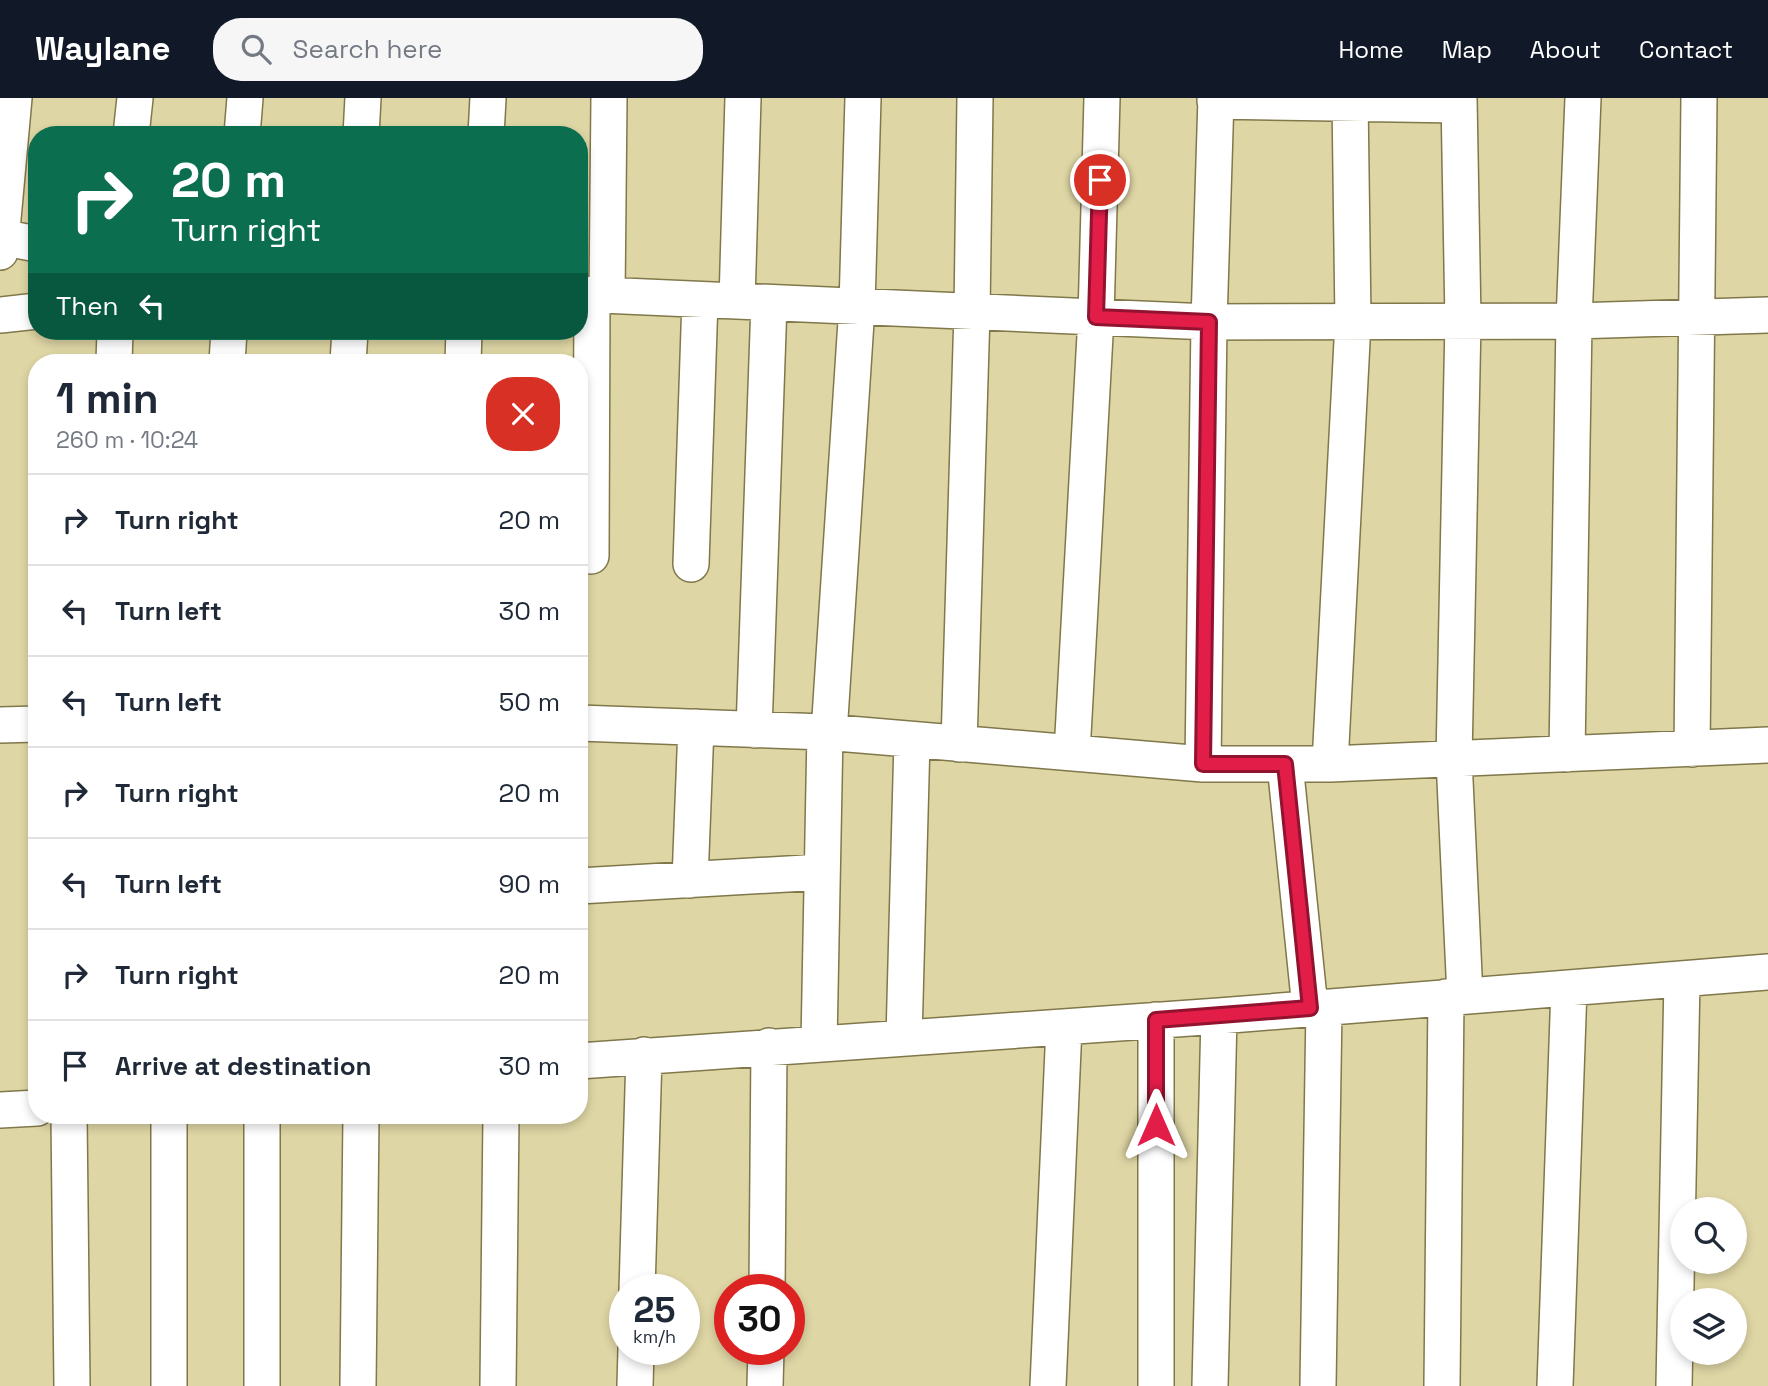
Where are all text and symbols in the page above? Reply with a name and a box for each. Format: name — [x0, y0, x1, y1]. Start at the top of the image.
search box — [213, 18, 703, 81]
text: Waylane — [35, 28, 171, 70]
icon: search — [237, 30, 275, 68]
text: Search here — [293, 32, 442, 66]
text: Home — [1338, 34, 1404, 65]
text: Map — [1442, 34, 1492, 65]
text: About — [1530, 34, 1601, 65]
text: Contact — [1639, 34, 1733, 65]
text: 20 m — [171, 149, 286, 211]
pin — [1070, 150, 1130, 210]
icon: right — [56, 154, 147, 245]
icon: arrive — [1081, 161, 1119, 199]
text: Turn right — [171, 210, 321, 250]
icon: left — [133, 287, 171, 325]
text: Then — [56, 289, 119, 323]
text: 1 min — [56, 372, 159, 425]
button: close — [486, 377, 560, 451]
text: 260 m · 10:24 — [56, 425, 198, 455]
icon: right — [56, 501, 94, 539]
text: Turn right — [115, 503, 239, 537]
text: 20 m — [499, 503, 560, 537]
icon: left — [56, 592, 94, 630]
text: Turn left — [115, 594, 222, 628]
text: 30 m — [499, 594, 560, 628]
icon: left — [56, 683, 94, 721]
text: Turn left — [115, 685, 222, 719]
text: 50 m — [499, 685, 560, 719]
icon: right — [56, 774, 94, 812]
text: Turn right — [115, 776, 239, 810]
text: 20 m — [499, 776, 560, 810]
icon: left — [56, 865, 94, 903]
text: Turn left — [115, 867, 222, 901]
text: 90 m — [498, 867, 560, 901]
icon: right — [56, 956, 94, 994]
text: Turn right — [115, 958, 239, 992]
text: 20 m — [499, 958, 560, 992]
icon: arrive — [56, 1047, 94, 1085]
text: Arrive at destination — [115, 1049, 372, 1083]
text: 30 m — [499, 1049, 560, 1083]
position arrow — [1119, 1088, 1193, 1162]
map controls — [1670, 1197, 1747, 1365]
button: search — [1670, 1197, 1747, 1274]
speed limit sign: 30 — [714, 1274, 805, 1365]
text: 25 — [634, 1288, 675, 1332]
button: layers — [1670, 1288, 1747, 1365]
text: km/h — [633, 1325, 676, 1348]

